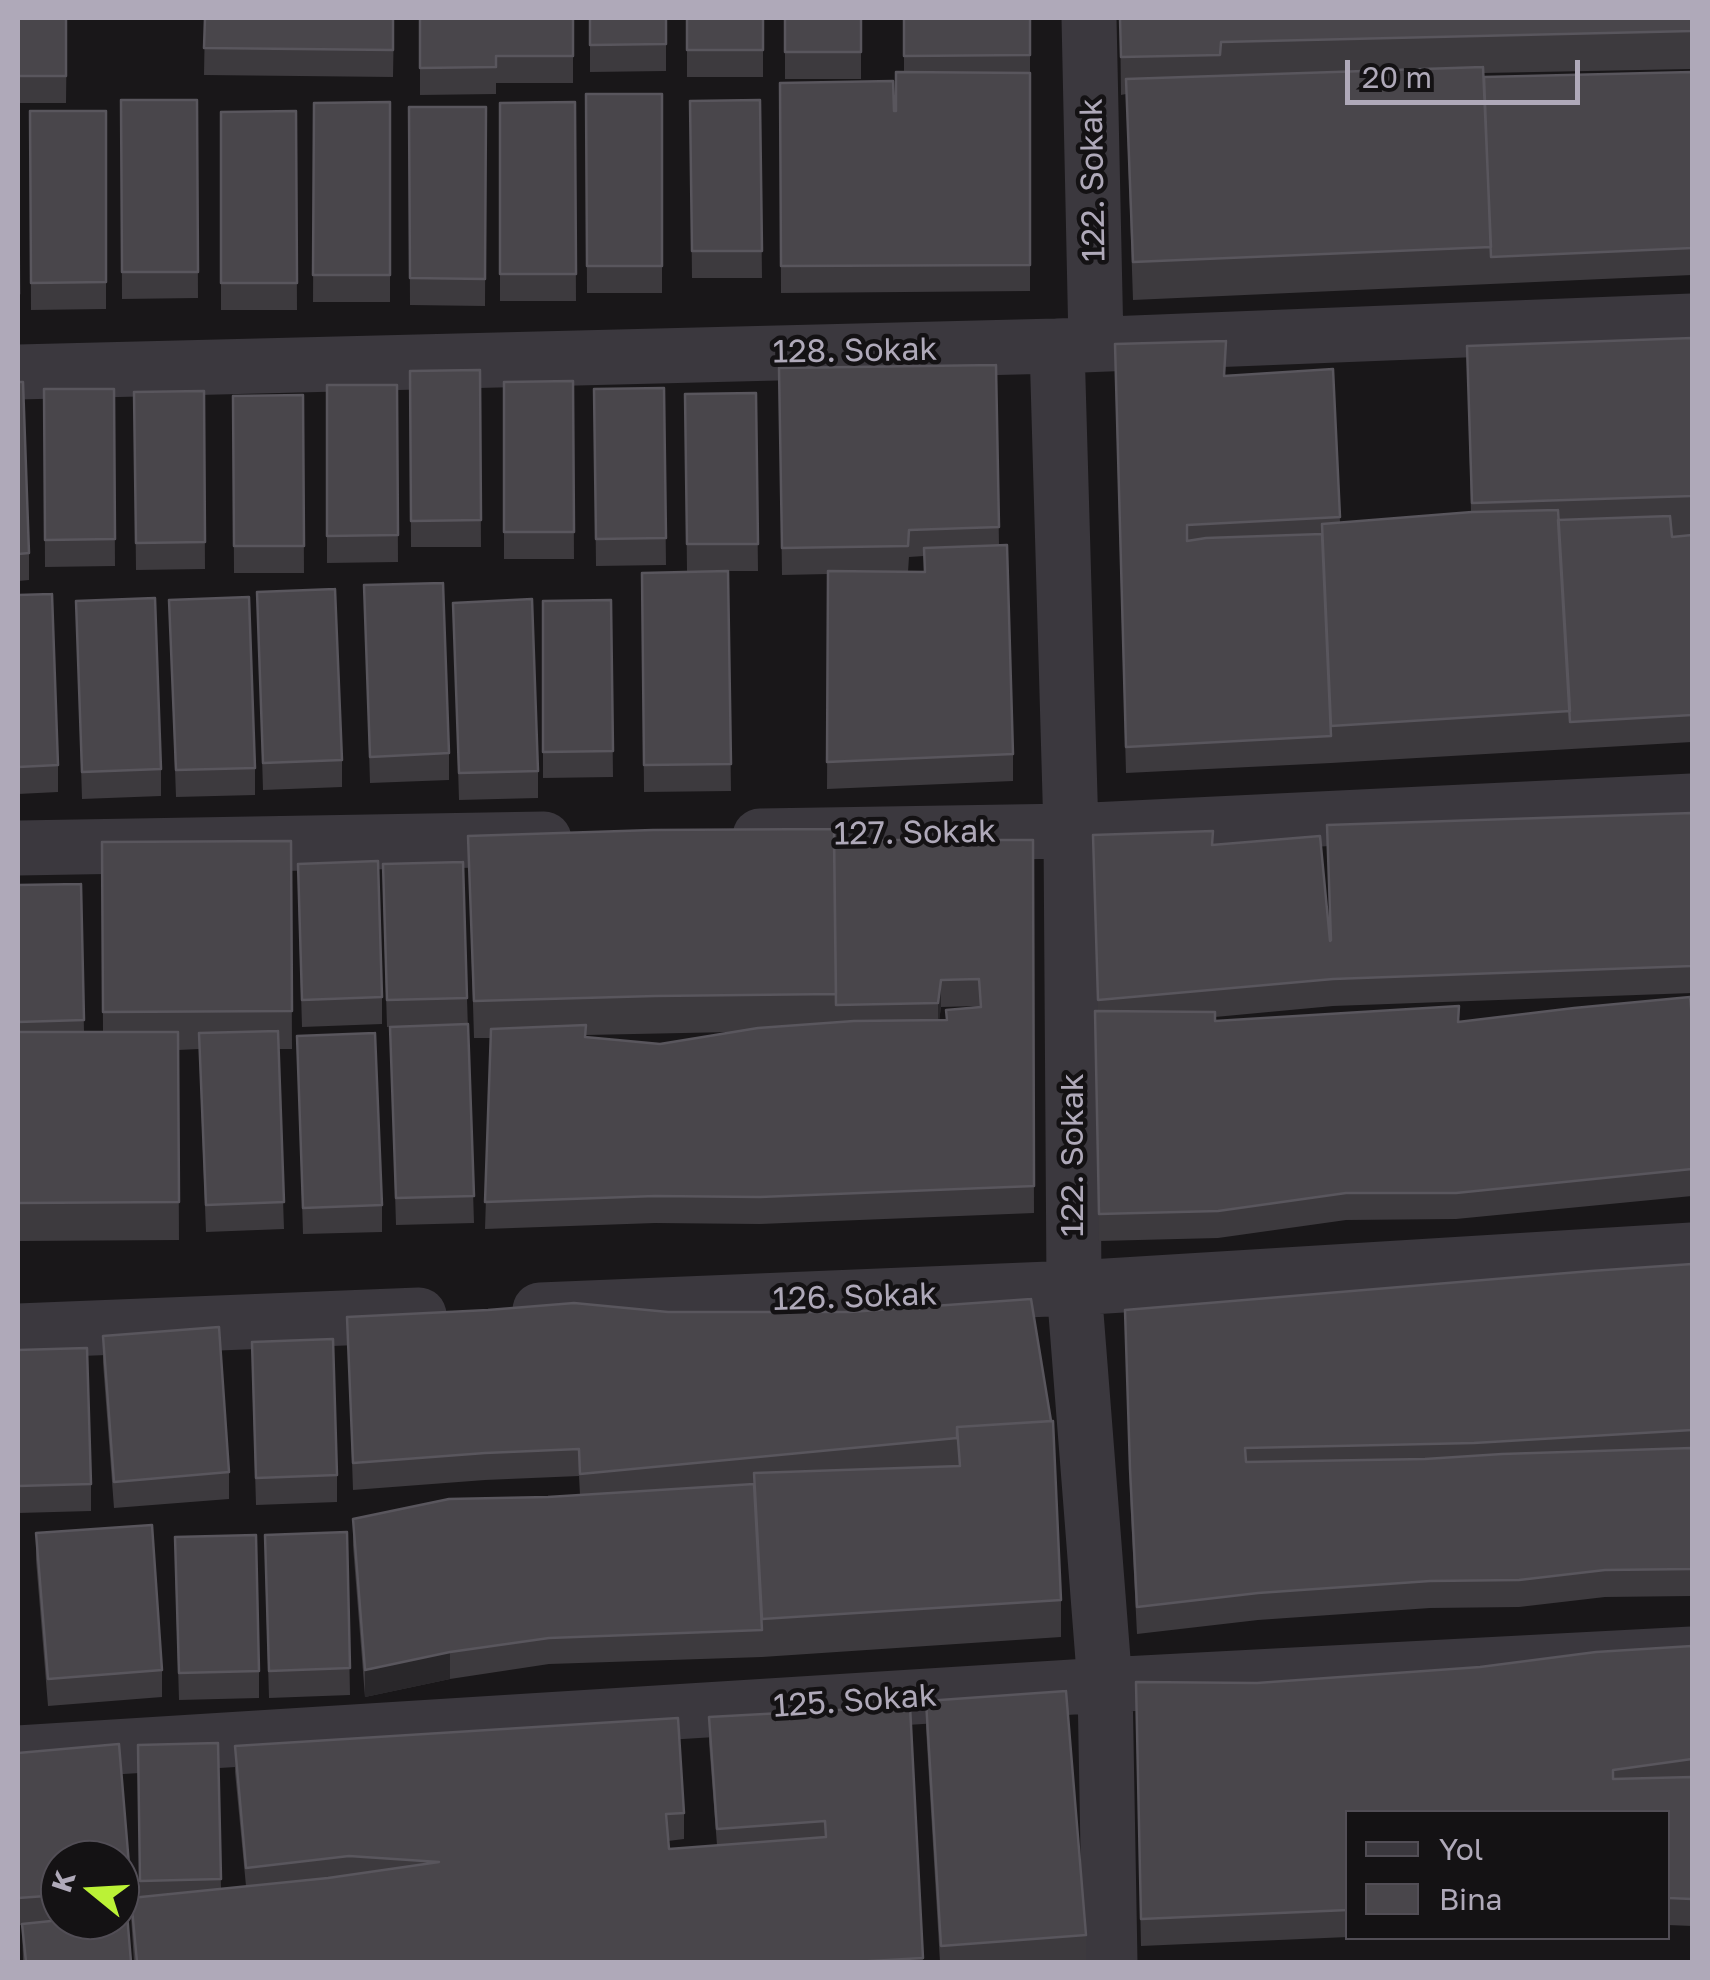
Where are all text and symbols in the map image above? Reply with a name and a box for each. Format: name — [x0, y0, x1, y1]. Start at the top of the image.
scale bar — [1350, 40, 1585, 102]
text: 20 m — [1362, 59, 1432, 95]
street label: 122. Sokak — [1072, 98, 1114, 262]
street label: 128. Sokak — [772, 330, 938, 372]
street label: 127. Sokak — [834, 812, 996, 854]
street label: 122. Sokak — [1054, 1073, 1092, 1237]
street label: 126. Sokak — [772, 1275, 938, 1319]
street label: 125. Sokak — [772, 1676, 938, 1726]
legend — [1345, 1810, 1670, 1940]
text: Yol — [1439, 1831, 1483, 1867]
north arrow — [40, 1840, 140, 1940]
text: K — [44, 1866, 82, 1896]
text: Bina — [1439, 1881, 1503, 1917]

